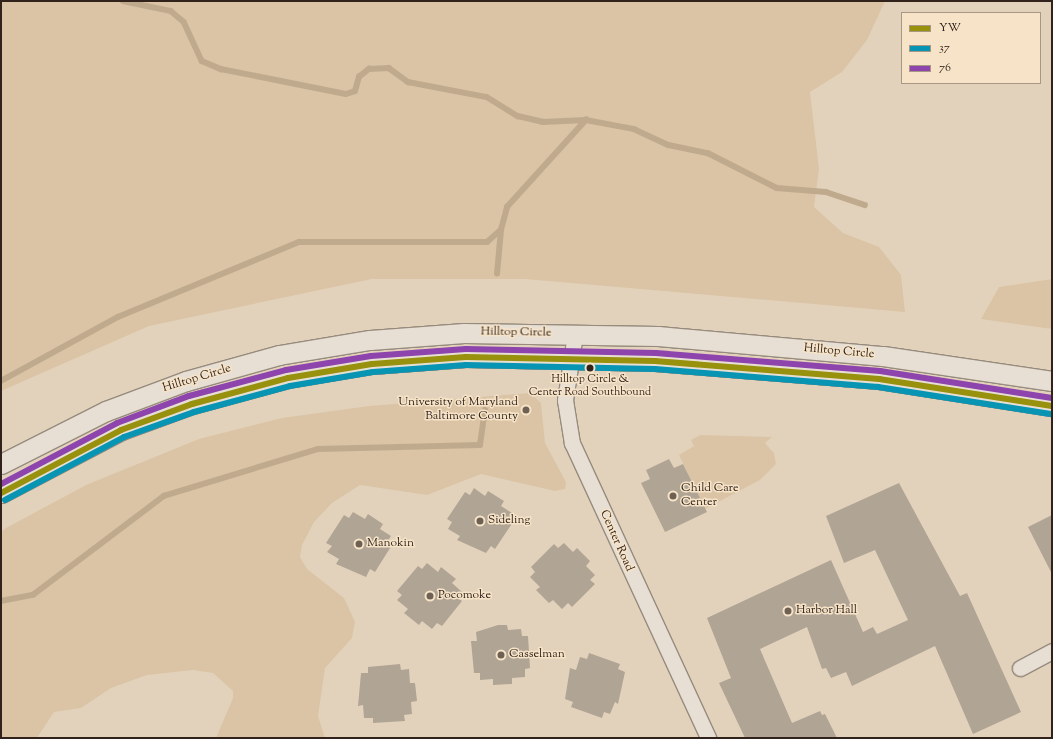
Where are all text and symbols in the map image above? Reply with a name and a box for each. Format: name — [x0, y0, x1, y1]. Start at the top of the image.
legend — [901, 12, 1041, 84]
text: YW — [939, 19, 961, 37]
text: 37 — [939, 39, 950, 57]
text: 76 — [939, 59, 951, 77]
street label: Hilltop Circle — [480, 325, 552, 341]
street label: Hilltop Circle — [803, 342, 875, 362]
street label: Hilltop Circle — [161, 362, 233, 396]
marker: Hilltop Circle & Center Road Southbound — [585, 363, 595, 373]
place label: Hilltop Circle & Center Road Southbound — [529, 373, 651, 399]
place label: University of Maryland Baltimore County — [398, 396, 518, 424]
marker: University of Maryland Baltimore County — [521, 405, 531, 415]
place label: Child Care Center — [681, 482, 739, 510]
marker: Child Care Center — [668, 491, 678, 501]
street label: Center Road — [596, 508, 636, 574]
place label: Sideling — [488, 514, 530, 528]
marker: Sideling — [475, 516, 485, 526]
place label: Manokin — [367, 537, 414, 551]
marker: Manokin — [354, 539, 364, 549]
place label: Pocomoke — [438, 589, 491, 603]
marker: Pocomoke — [425, 591, 435, 601]
place label: Harbor Hall — [796, 604, 857, 618]
marker: Harbor Hall — [783, 606, 793, 616]
place label: Casselman — [509, 648, 565, 662]
marker: Casselman — [496, 650, 506, 660]

